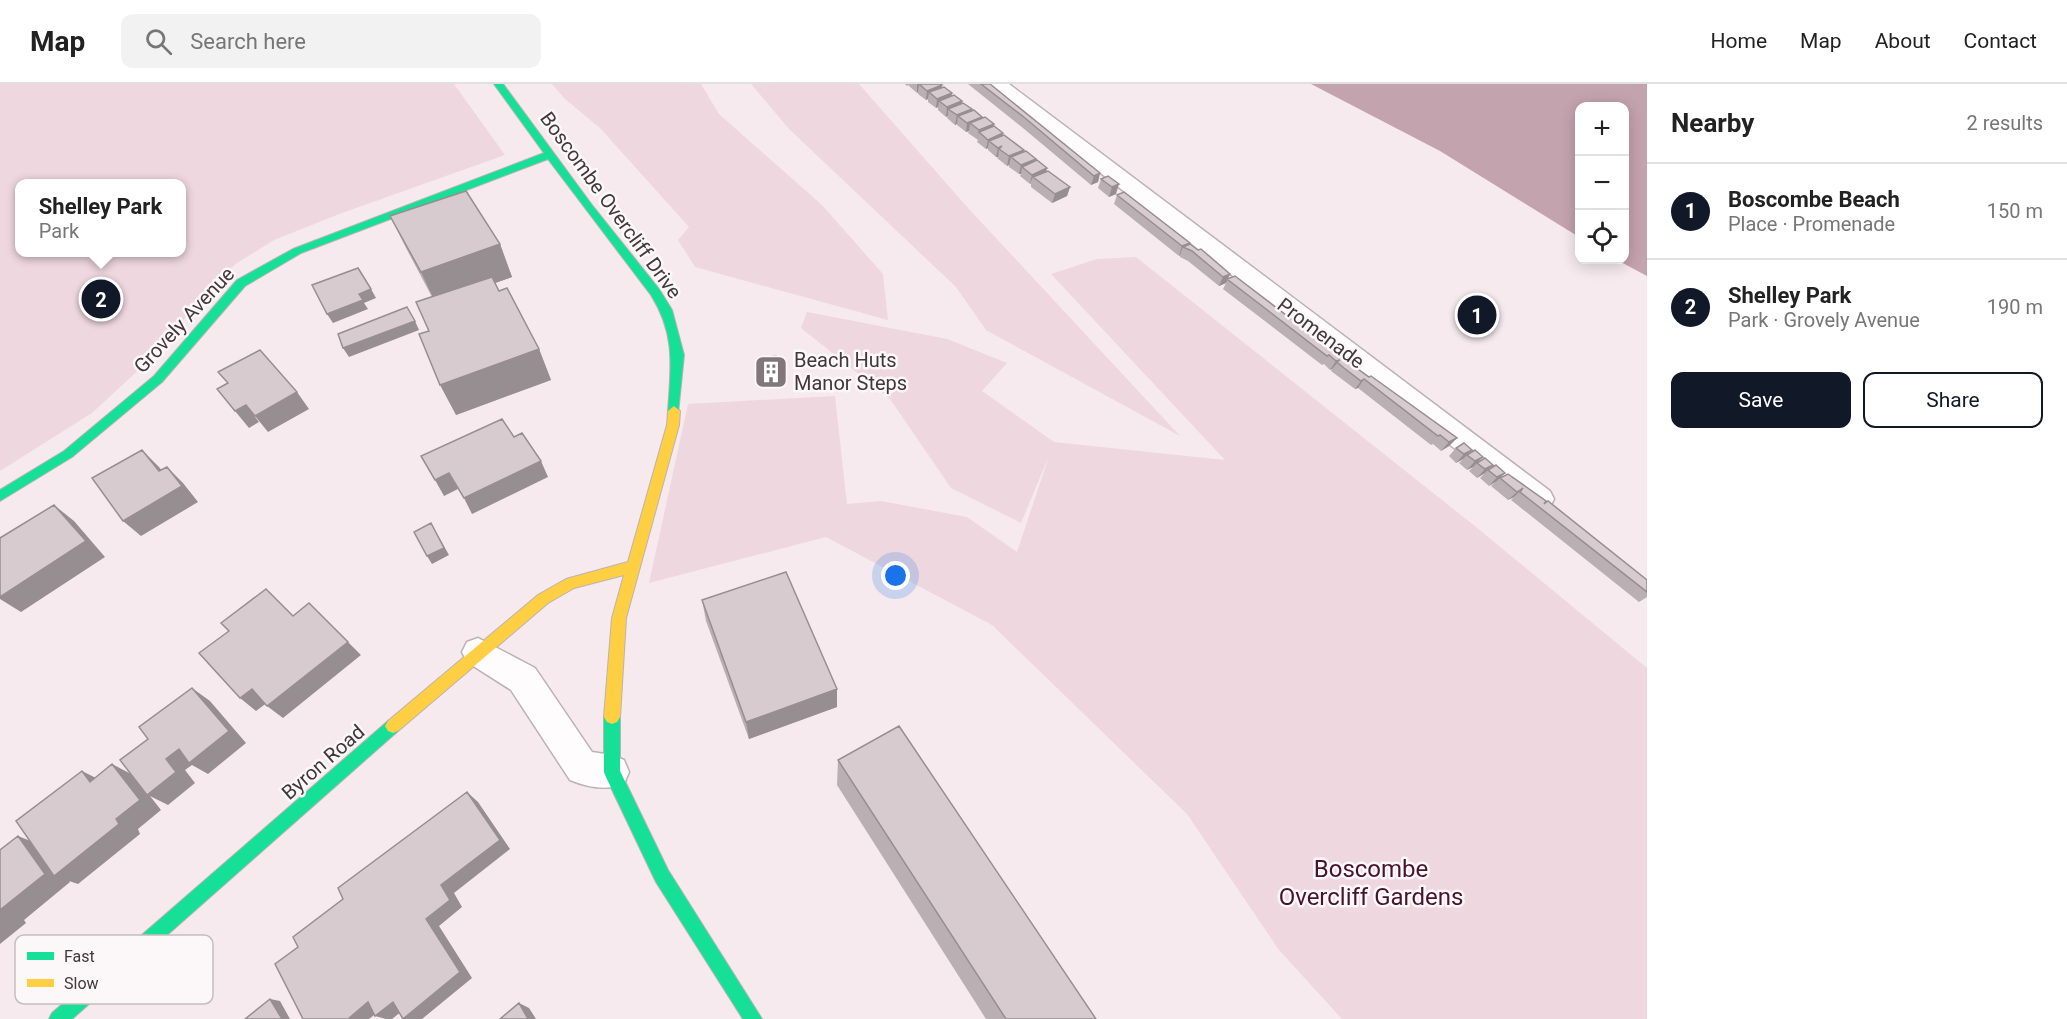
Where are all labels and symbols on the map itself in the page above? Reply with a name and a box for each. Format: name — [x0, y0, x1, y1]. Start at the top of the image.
street label: Boscombe Overcliff Drive — [535, 107, 687, 303]
street label: Grovely Avenue — [129, 262, 239, 378]
pin: 2 — [82, 276, 120, 322]
pin: 1 — [1458, 292, 1496, 338]
street label: Promenade — [1273, 293, 1369, 373]
place label: Beach Huts Manor Steps — [794, 348, 907, 395]
building icon: Beach Huts Manor Steps — [753, 354, 789, 390]
your location — [881, 561, 910, 590]
street label: Byron Road — [277, 720, 369, 804]
park label: Boscombe Overcliff Gardens — [1279, 855, 1463, 911]
legend — [15, 935, 213, 1004]
text: Fast — [64, 947, 95, 966]
text: Slow — [64, 974, 99, 993]

